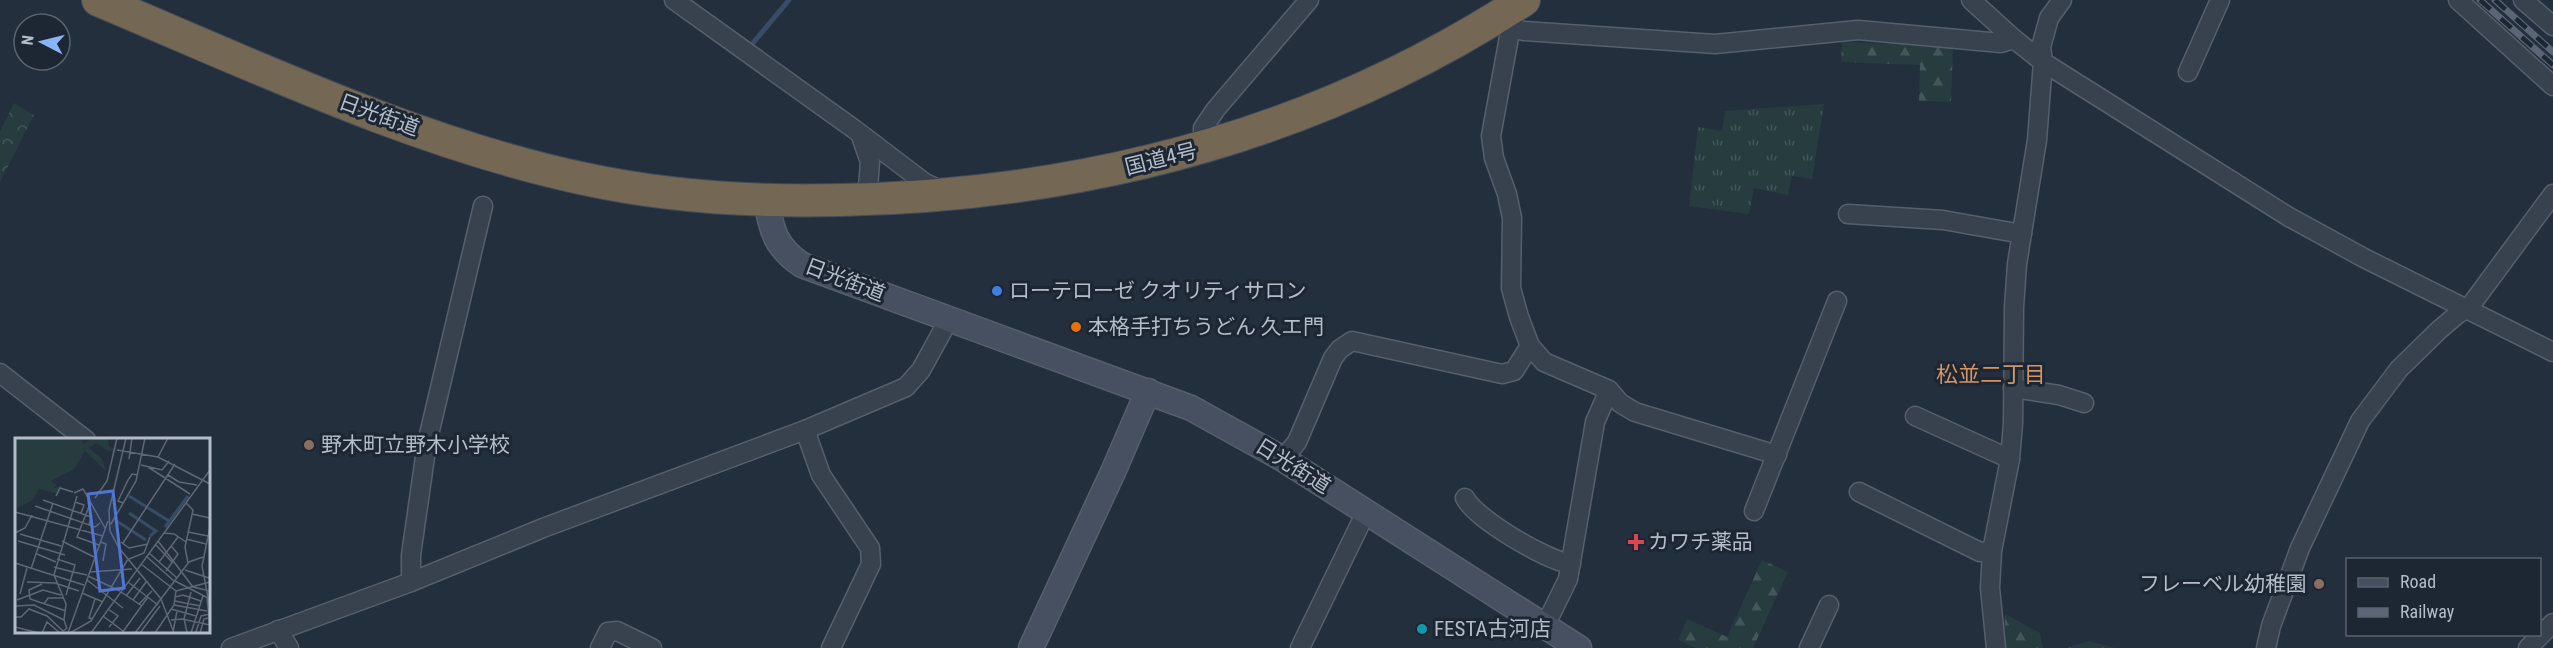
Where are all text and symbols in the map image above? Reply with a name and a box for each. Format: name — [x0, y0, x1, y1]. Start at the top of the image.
north arrow — [12, 12, 72, 72]
text: N — [18, 34, 38, 46]
street label: 日光街道 — [335, 89, 423, 141]
street label: 国道4号 — [1122, 138, 1200, 180]
street label: 日光街道 — [801, 254, 889, 306]
place label: ローテローゼ クオリティサロン — [1009, 279, 1307, 303]
marker: ローテローゼ クオリティサロン — [990, 284, 1004, 298]
place label: 本格手打ちうどん 久エ門 — [1088, 315, 1324, 339]
marker: 本格手打ちうどん 久エ門 — [1069, 320, 1083, 334]
district label: 松並二丁目 — [1936, 362, 2046, 387]
place label: 野木町立野木小学校 — [321, 433, 510, 457]
street label: 日光街道 — [1251, 434, 1335, 498]
inset map — [15, 438, 210, 633]
marker: 野木町立野木小学校 — [302, 438, 316, 452]
place label: カワチ薬品 — [1648, 530, 1753, 554]
marker: カワチ薬品 — [1629, 535, 1643, 549]
legend — [2346, 558, 2541, 636]
text: Road — [2400, 571, 2436, 592]
place label: フレーベル幼稚園 — [2139, 572, 2307, 596]
marker: フレーベル幼稚園 — [2312, 577, 2326, 591]
text: Railway — [2400, 601, 2455, 622]
place label: FESTA古河店 — [1434, 617, 1551, 641]
marker: FESTA古河店 — [1415, 622, 1429, 636]

